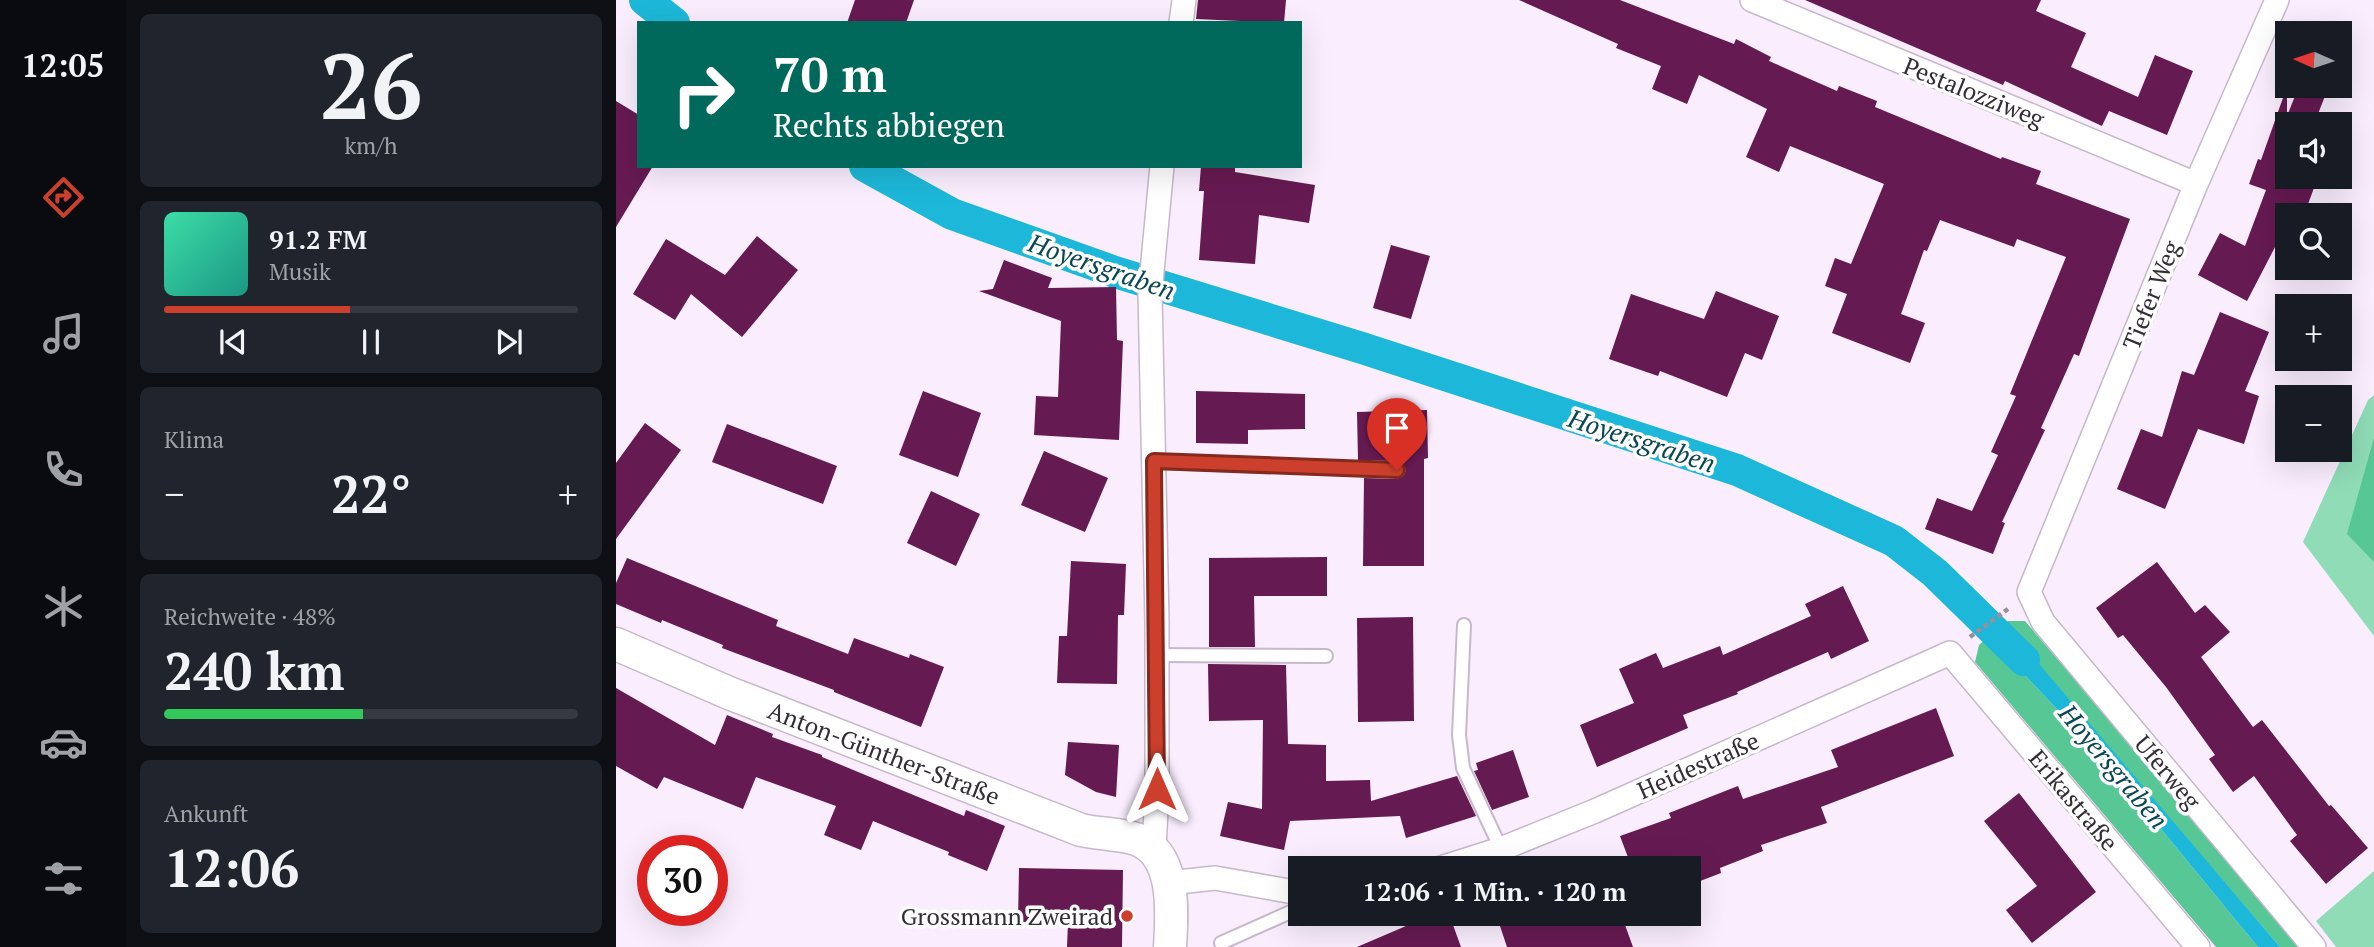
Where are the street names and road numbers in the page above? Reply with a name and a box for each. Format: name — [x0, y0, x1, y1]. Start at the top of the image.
street label: Pestalozziweg — [1899, 49, 2050, 135]
street label: Tiefer Weg — [2115, 236, 2187, 354]
street label: Anton-Günther-Straße — [764, 694, 1004, 812]
street label: Heidestraße — [1632, 724, 1764, 806]
street label: Uferweg — [2128, 728, 2209, 816]
street label: Erikastraße — [2022, 743, 2126, 857]

